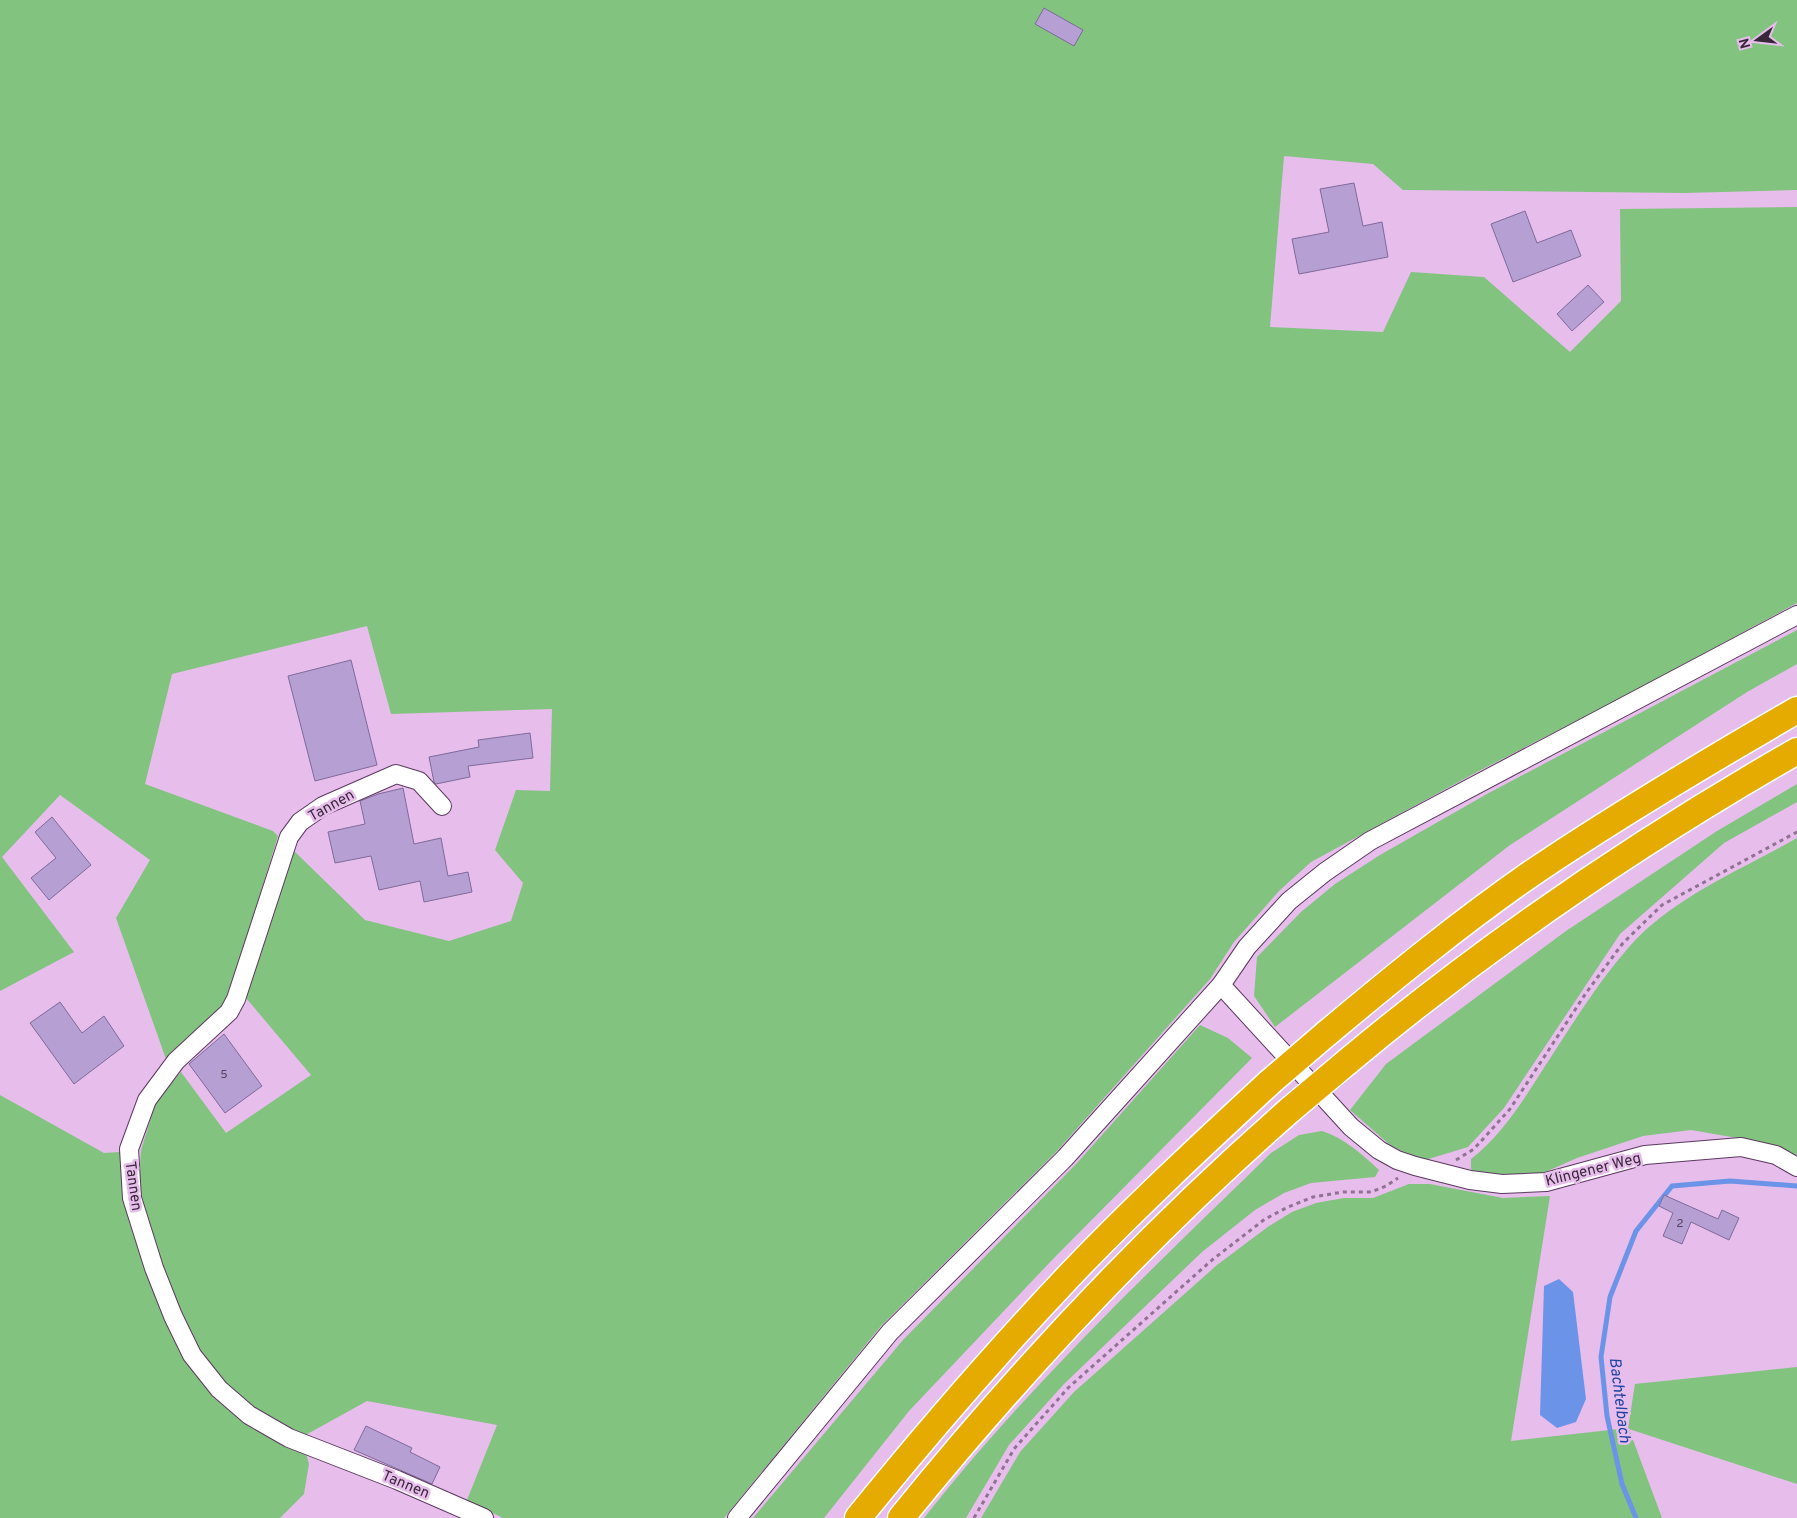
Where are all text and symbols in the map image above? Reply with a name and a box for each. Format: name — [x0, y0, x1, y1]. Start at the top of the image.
north arrow — [1732, 15, 1782, 65]
text: N — [1736, 36, 1755, 50]
street label: Tannen — [305, 786, 358, 827]
house number: 5 — [220, 1067, 228, 1083]
street label: Klingener Weg — [1544, 1149, 1643, 1192]
street label: Tannen — [120, 1160, 145, 1212]
house number: 2 — [1676, 1216, 1684, 1232]
water label: Bachtelbach — [1604, 1356, 1634, 1444]
street label: Tannen — [379, 1467, 432, 1504]

